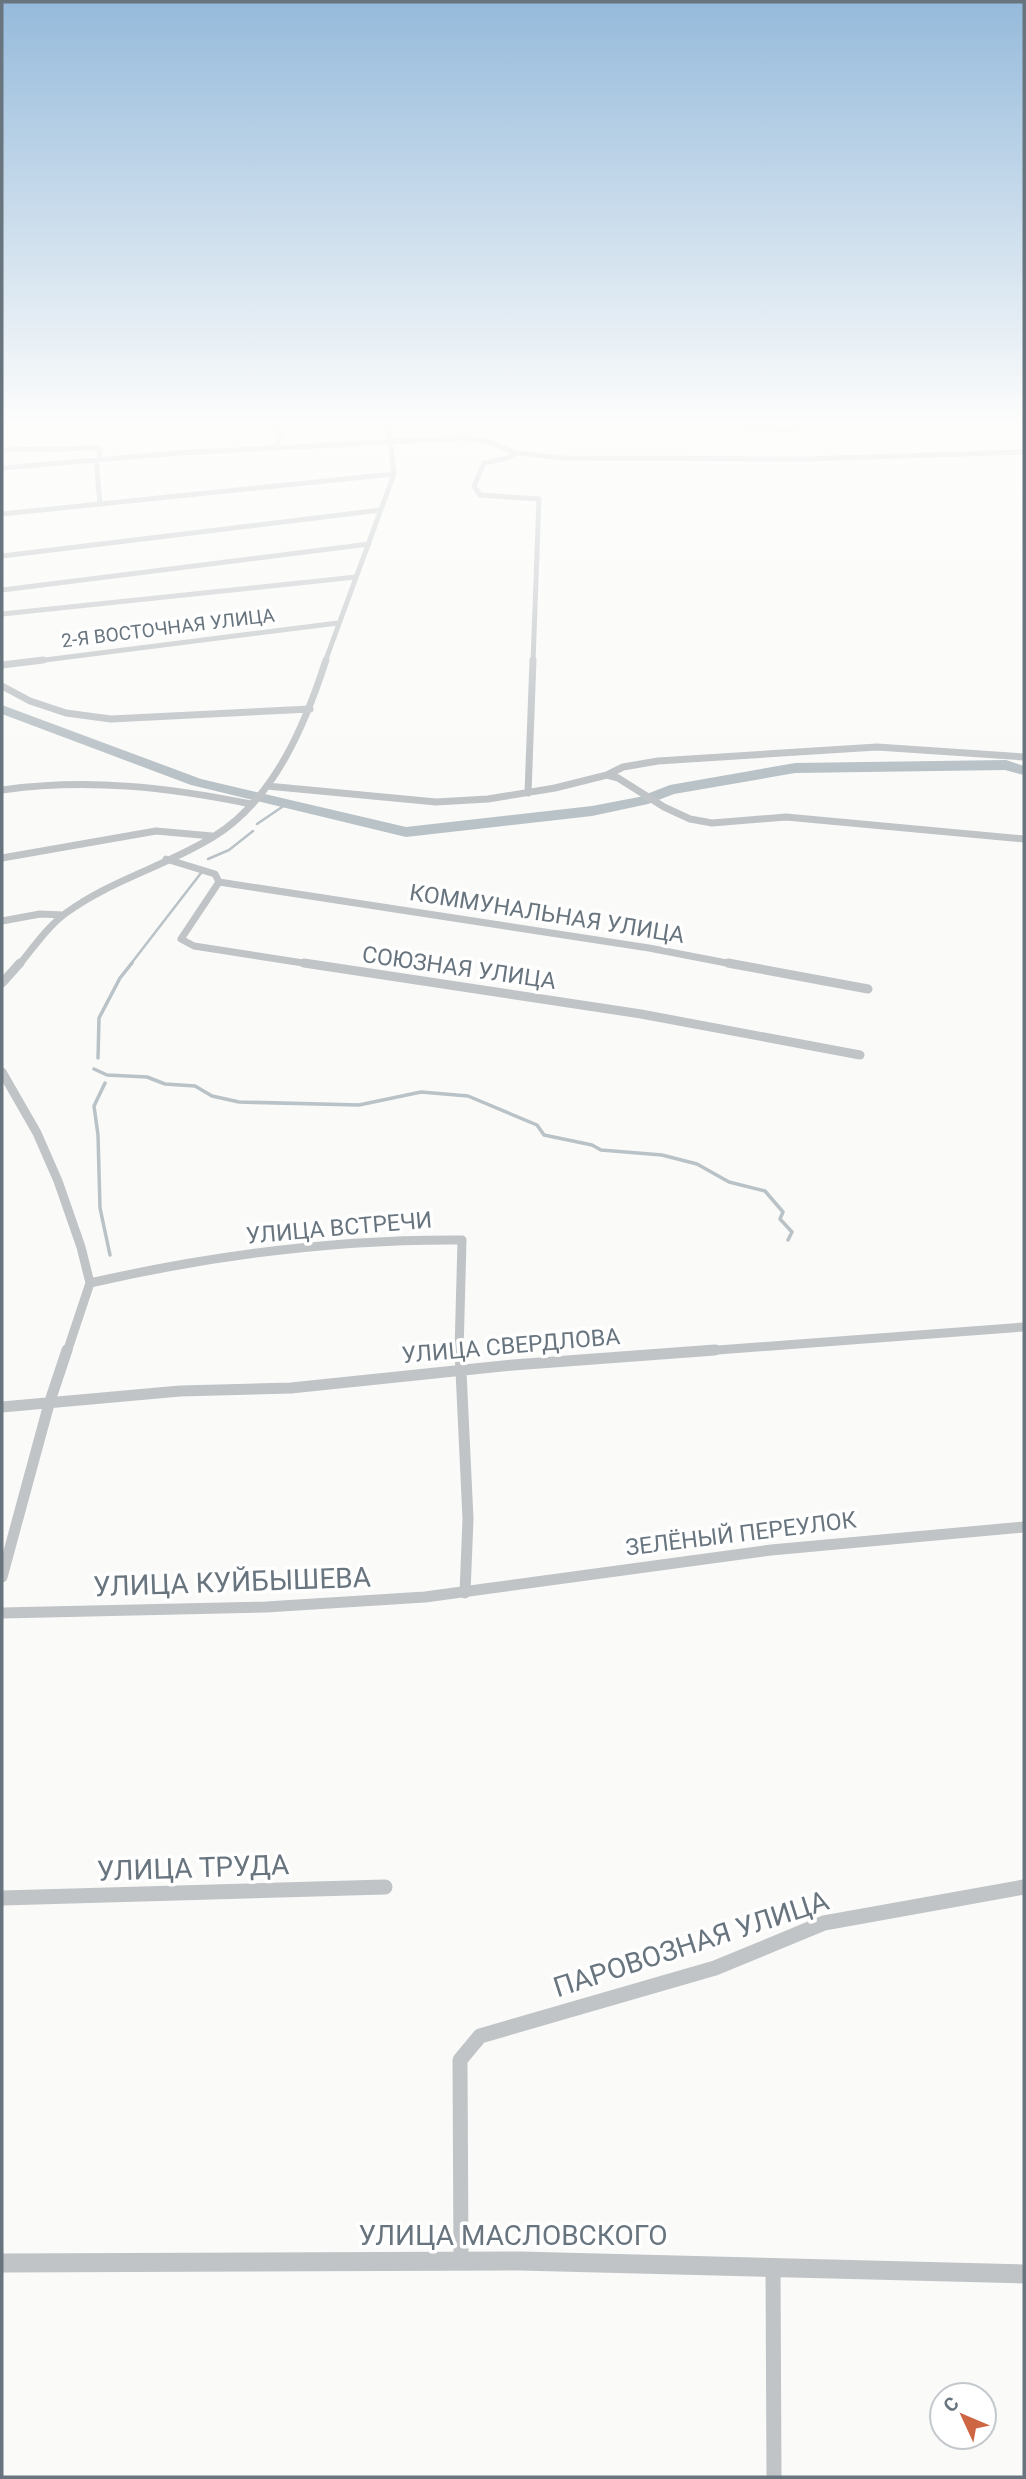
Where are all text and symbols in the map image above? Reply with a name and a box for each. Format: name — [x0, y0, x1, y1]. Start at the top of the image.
street label: 2-Я ВОСТОЧНАЯ УЛИЦА — [60, 603, 277, 653]
street label: КОММУНАЛЬНАЯ УЛИЦА — [408, 879, 686, 949]
street label: СОЮЗНАЯ УЛИЦА — [360, 941, 558, 995]
street label: УЛИЦА ВСТРЕЧИ — [245, 1206, 433, 1250]
street label: УЛИЦА СВЕРДЛОВА — [401, 1323, 621, 1369]
street label: ЗЕЛЁНЫЙ ПЕРЕУЛОК — [624, 1505, 858, 1562]
street label: УЛИЦА КУЙБЫШЕВА — [92, 1561, 372, 1603]
street label: УЛИЦА ТРУДА — [96, 1848, 290, 1888]
street label: ПАРОВОЗНАЯ УЛИЦА — [549, 1884, 833, 2004]
street label: УЛИЦА МАСЛОВСКОГО — [358, 2219, 668, 2252]
north arrow — [928, 2381, 998, 2451]
text: С — [939, 2392, 964, 2417]

